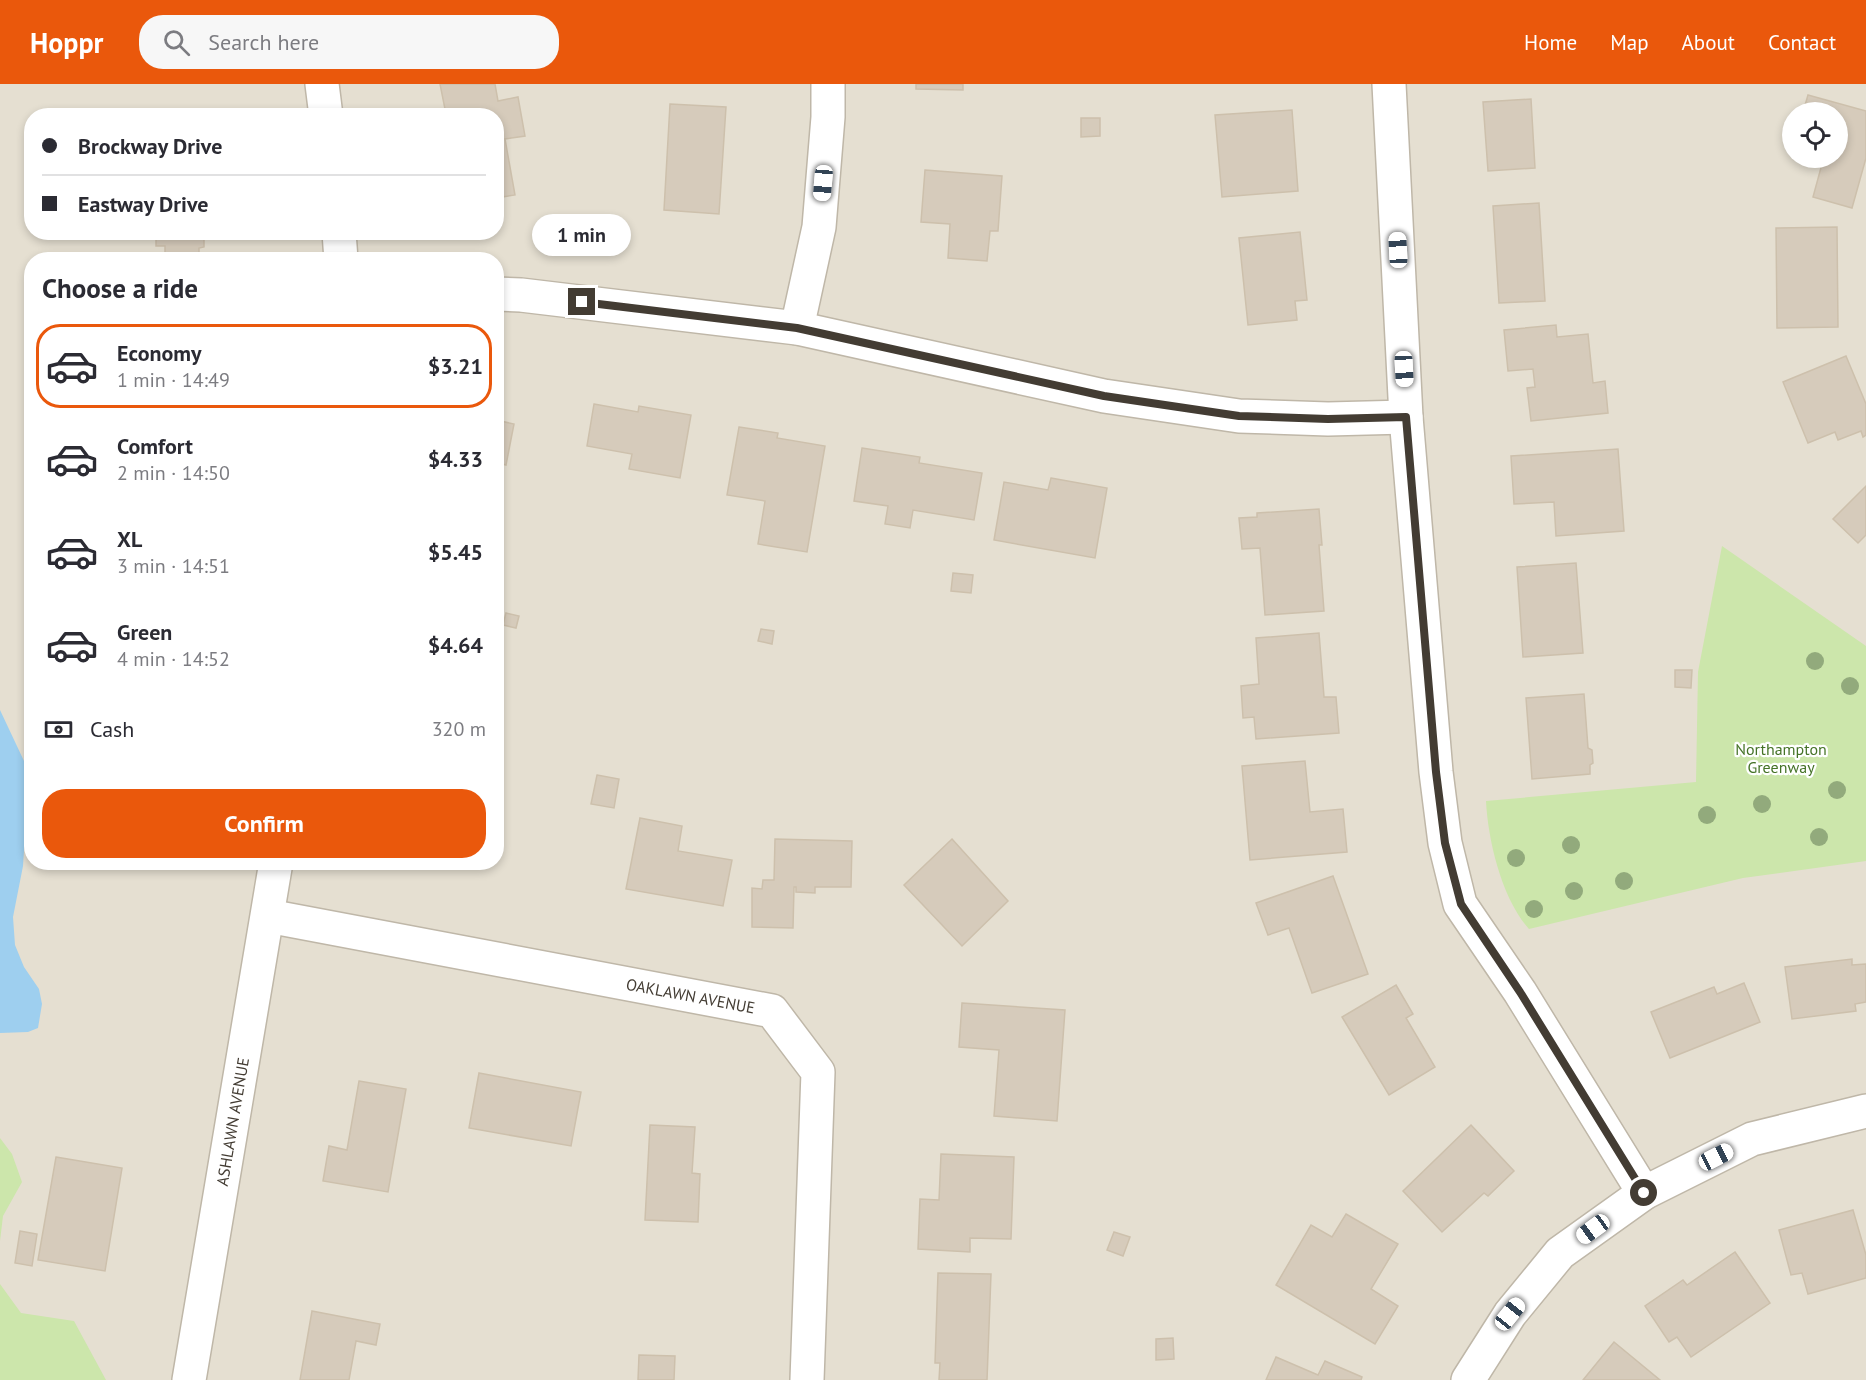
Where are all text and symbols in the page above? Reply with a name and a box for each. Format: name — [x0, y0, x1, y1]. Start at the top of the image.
search box — [139, 15, 559, 69]
text: Hoppr — [30, 24, 103, 61]
icon: search — [160, 26, 193, 59]
text: Search here — [208, 28, 319, 56]
text: Home — [1524, 29, 1577, 56]
text: Map — [1610, 29, 1649, 56]
text: About — [1682, 29, 1735, 56]
text: Contact — [1768, 29, 1836, 56]
map controls — [1782, 102, 1848, 168]
button: locate — [1782, 102, 1848, 168]
text: Brockway Drive — [78, 132, 222, 160]
car — [812, 164, 834, 202]
text: Eastway Drive — [78, 190, 208, 218]
callout: 1 min — [532, 215, 632, 257]
text: 1 min — [557, 222, 606, 248]
car — [1388, 232, 1408, 268]
text: Choose a ride — [42, 271, 198, 305]
route end — [568, 288, 595, 315]
icon: car — [45, 339, 99, 393]
text: Economy — [117, 339, 201, 367]
car — [1394, 351, 1414, 387]
text: $3.21 — [428, 352, 483, 380]
text: 1 min · 14:49 — [117, 367, 230, 393]
icon: car — [45, 432, 99, 486]
text: Comfort — [117, 432, 193, 460]
text: $4.33 — [428, 445, 483, 473]
text: 2 min · 14:50 — [117, 460, 230, 486]
icon: car — [45, 525, 99, 579]
text: XL — [117, 525, 142, 553]
text: $5.45 — [428, 538, 483, 566]
text: 3 min · 14:51 — [117, 553, 230, 579]
icon: car — [45, 618, 99, 672]
text: Green — [117, 618, 172, 646]
text: $4.64 — [428, 631, 483, 659]
text: 4 min · 14:52 — [117, 646, 230, 672]
icon: cash — [42, 713, 75, 746]
text: Cash — [90, 715, 134, 743]
text: 320 m — [432, 716, 486, 742]
park label: Northampton Greenway — [1735, 739, 1827, 777]
button: Confirm — [42, 789, 486, 858]
street label: OAKLAWN AVENUE — [624, 974, 757, 1018]
street label: ASHLAWN AVENUE — [212, 1056, 253, 1187]
car — [1696, 1141, 1736, 1173]
route start — [1630, 1179, 1657, 1206]
car — [1573, 1211, 1613, 1247]
car — [1492, 1294, 1528, 1334]

